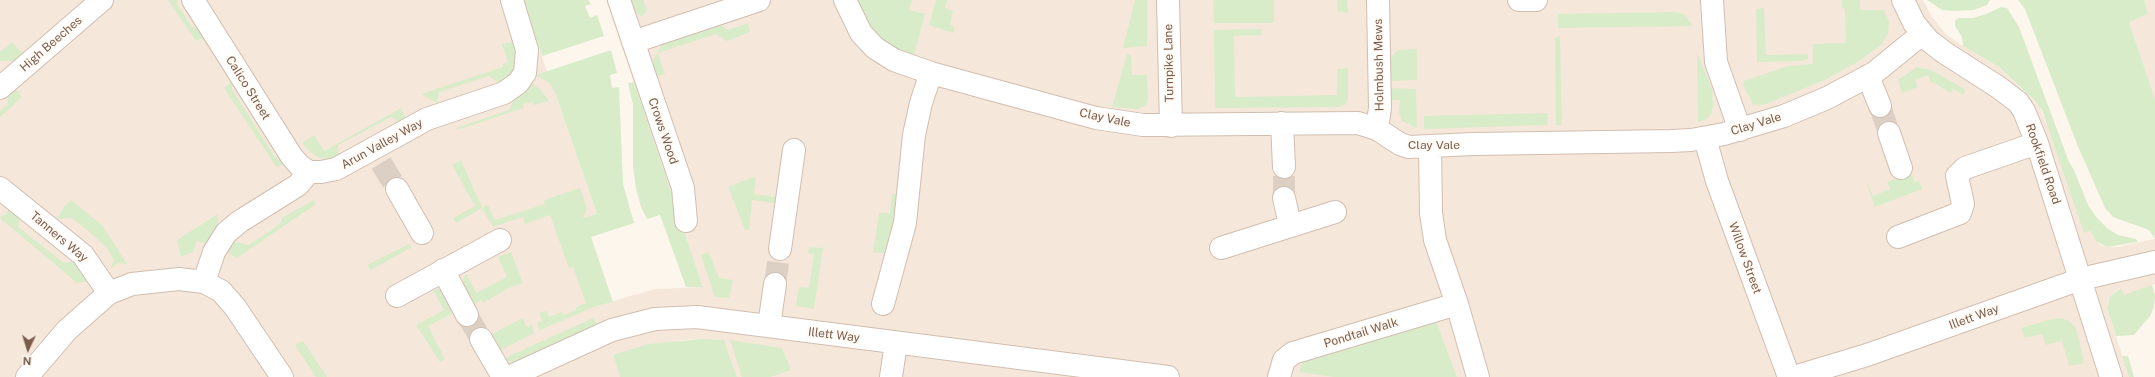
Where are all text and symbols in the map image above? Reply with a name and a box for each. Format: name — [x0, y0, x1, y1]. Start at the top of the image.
street label: High Beeches — [17, 13, 85, 75]
street label: Holmbush Mews — [1371, 19, 1387, 111]
street label: Turnpike Lane — [1161, 24, 1177, 102]
street label: Calico Street — [223, 53, 273, 123]
street label: Crows Wood — [645, 96, 681, 166]
street label: Clay Vale — [1078, 106, 1132, 130]
street label: Clay Vale — [1729, 110, 1783, 138]
street label: Arun Valley Way — [339, 116, 425, 172]
street label: Rookfield Road — [2022, 122, 2064, 206]
street label: Clay Vale — [1408, 138, 1460, 152]
street label: Tanners Way — [27, 209, 91, 265]
street label: Willow Street — [1725, 220, 1765, 296]
street label: Illett Way — [1947, 301, 2001, 333]
street label: Pondtail Walk — [1322, 315, 1400, 351]
street label: Illett Way — [807, 325, 861, 345]
north arrow — [8, 329, 48, 369]
text: N — [22, 355, 32, 367]

